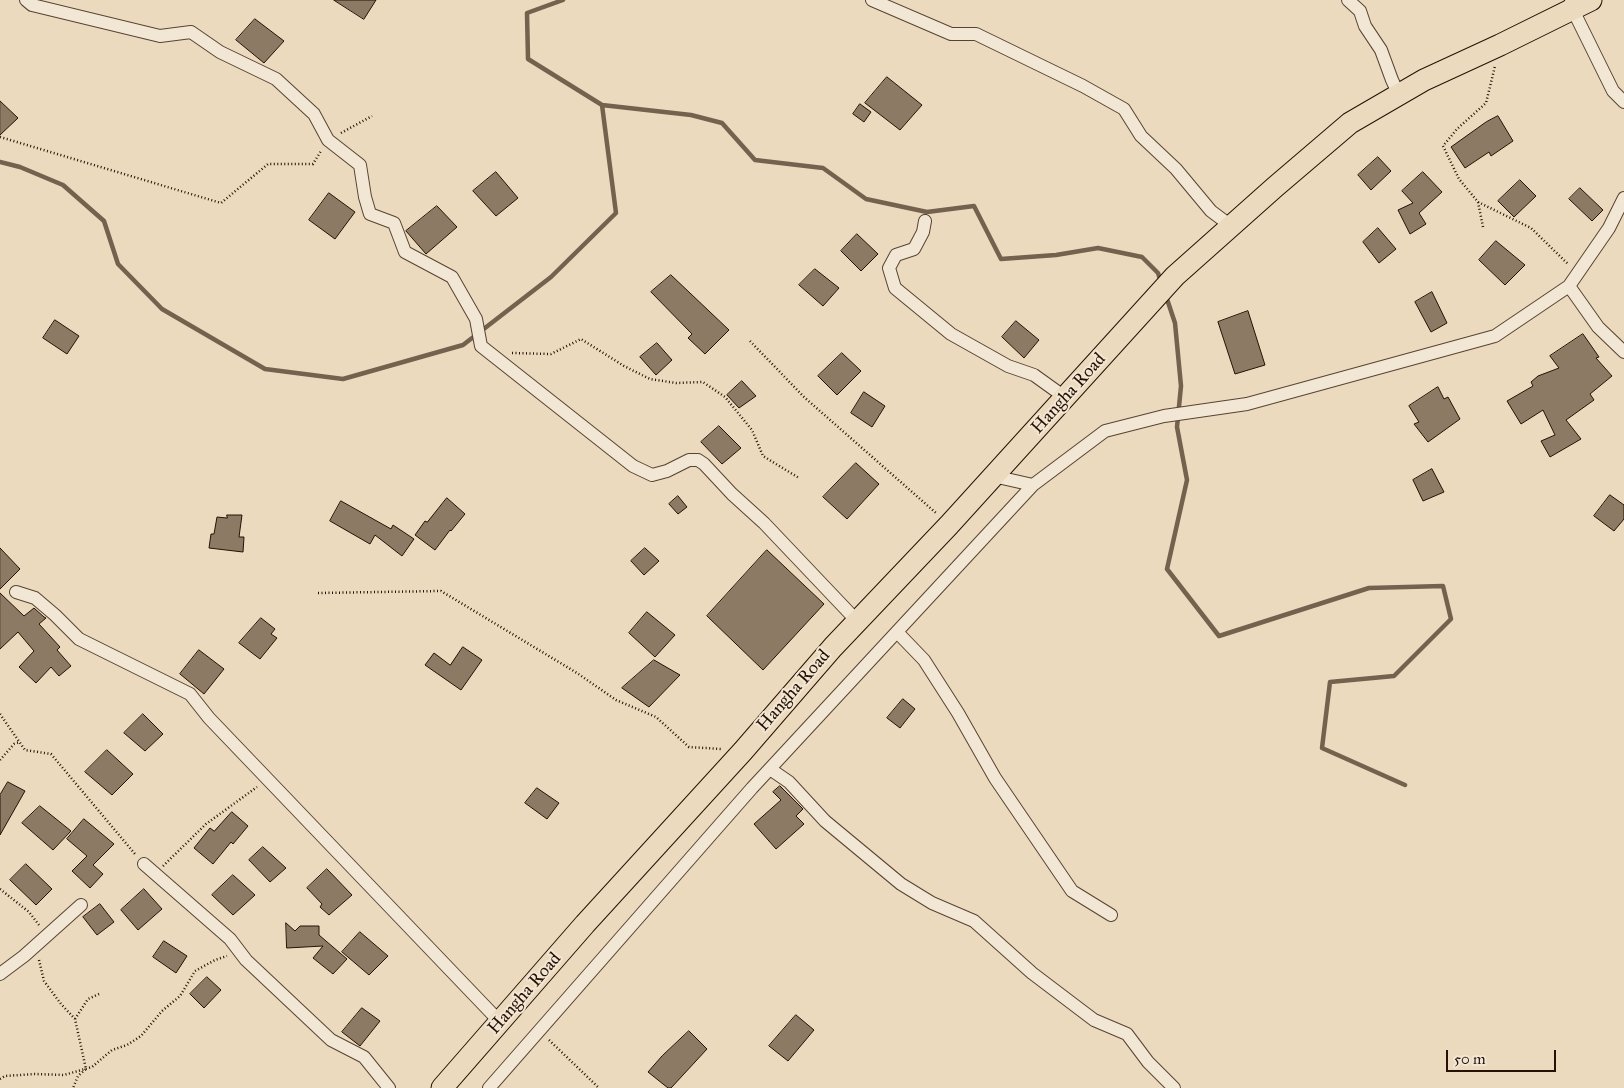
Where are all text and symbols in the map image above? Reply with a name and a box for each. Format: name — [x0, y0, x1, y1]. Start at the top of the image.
street label: Hangha Road — [1027, 349, 1111, 439]
street label: Hangha Road — [753, 646, 835, 736]
street label: Hangha Road — [484, 949, 566, 1039]
scale bar — [1449, 1040, 1559, 1072]
text: 50 m — [1454, 1050, 1486, 1068]

